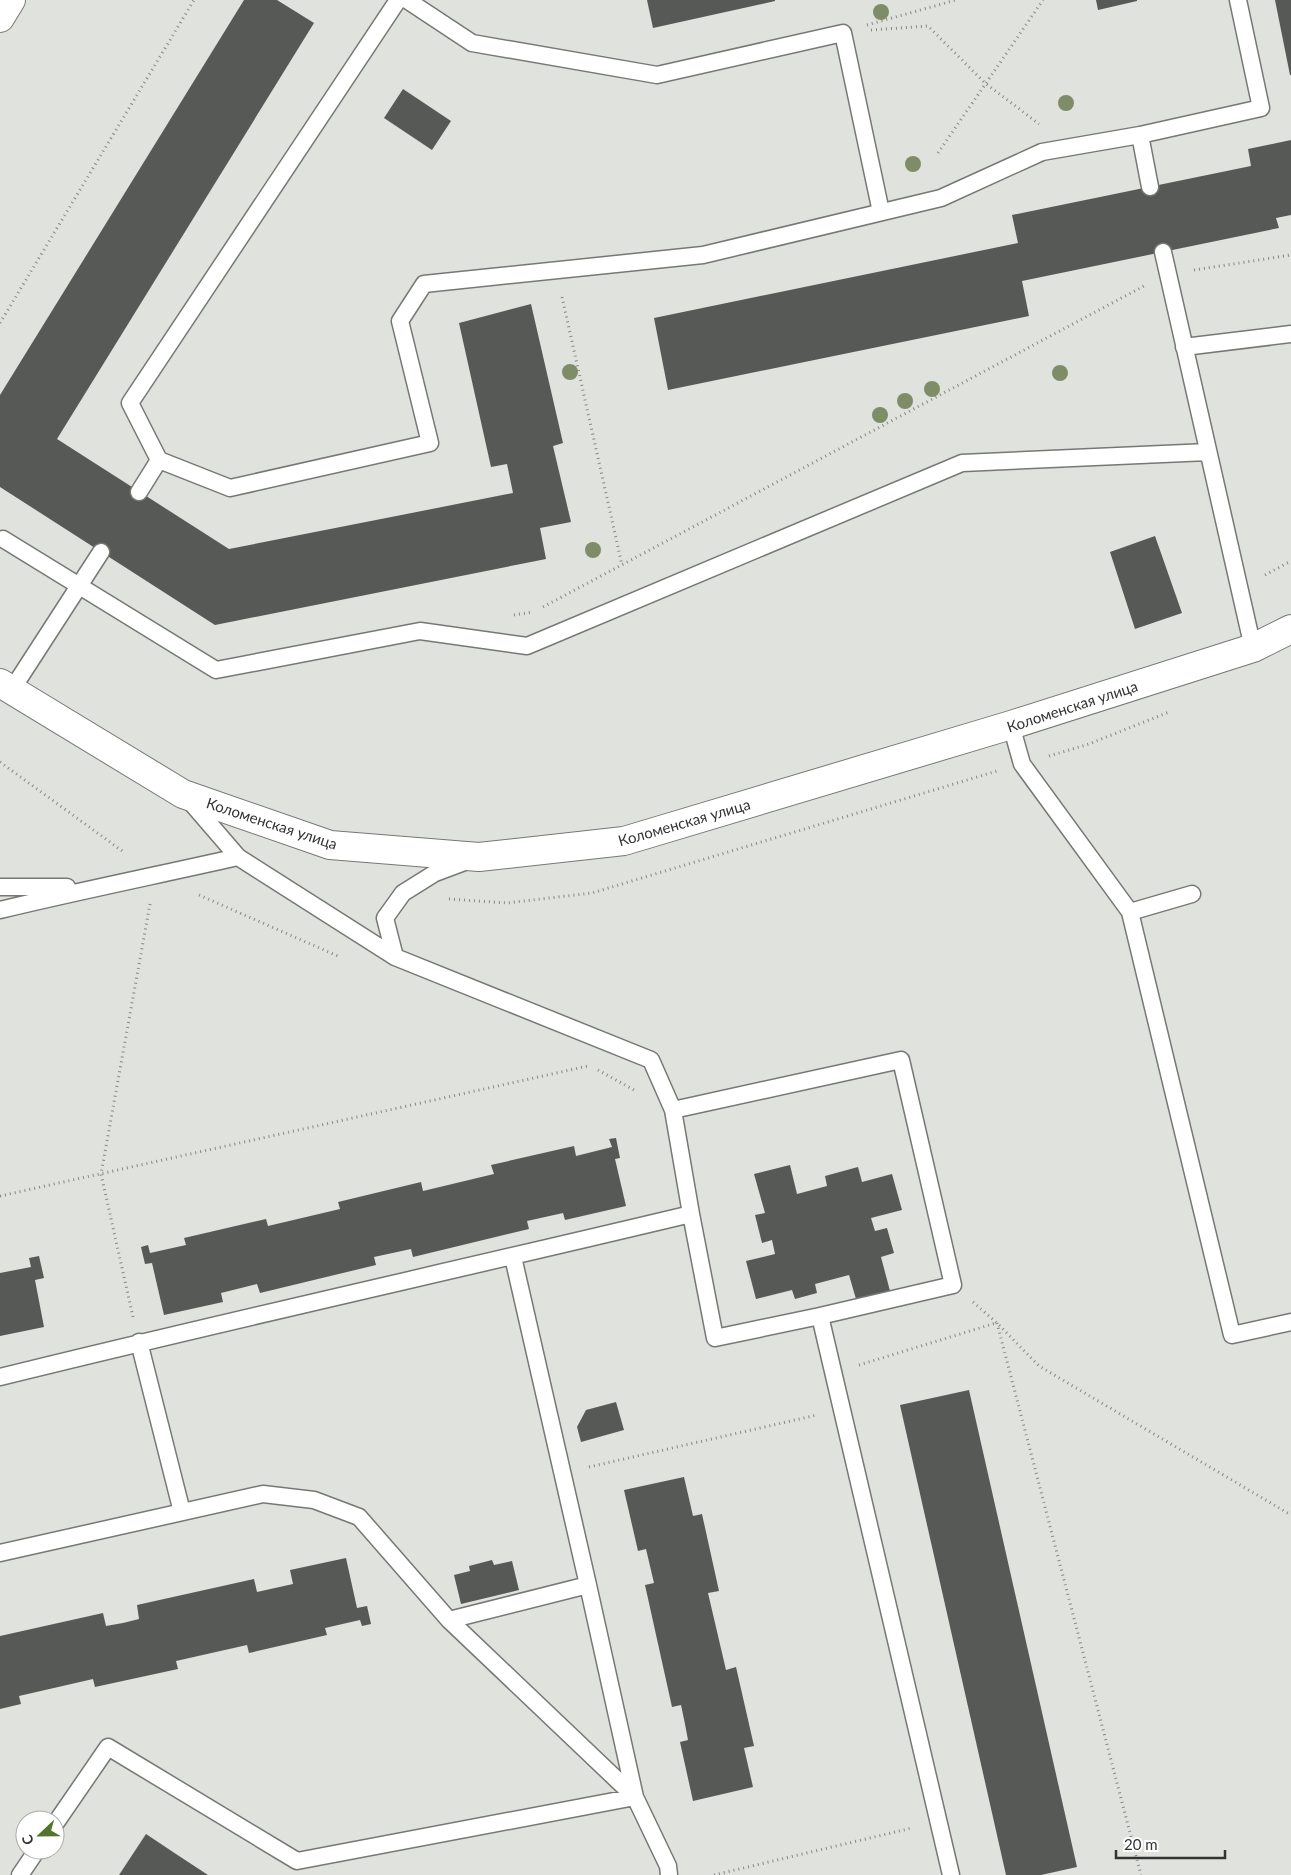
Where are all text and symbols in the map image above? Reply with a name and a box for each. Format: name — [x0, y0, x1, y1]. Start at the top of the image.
street label: Коломенская улица — [1004, 676, 1140, 736]
street label: Коломенская улица — [204, 793, 340, 853]
street label: Коломенская улица — [616, 795, 752, 849]
north arrow — [15, 1810, 65, 1860]
scale bar — [1116, 1828, 1225, 1860]
text: С — [18, 1832, 37, 1848]
text: 20 m — [1124, 1835, 1158, 1853]

